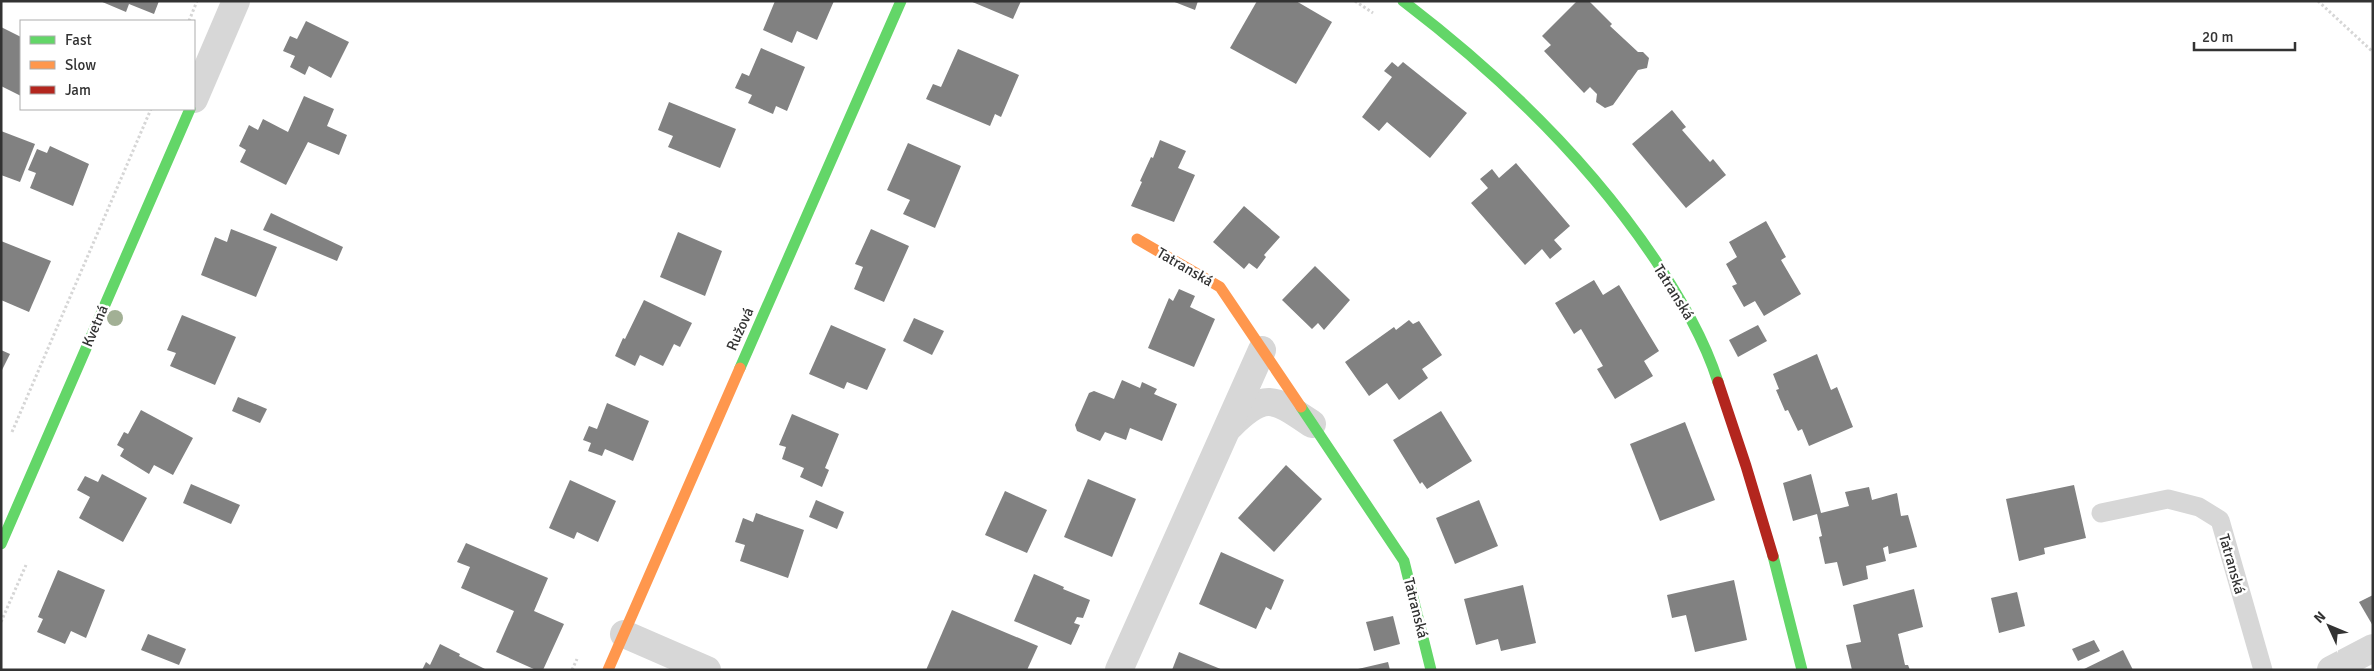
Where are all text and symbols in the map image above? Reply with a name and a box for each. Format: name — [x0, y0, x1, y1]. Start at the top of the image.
legend — [20, 20, 195, 110]
scale bar — [2194, 20, 2295, 52]
text: 20 m — [2202, 28, 2233, 46]
text: Fast — [65, 31, 92, 49]
text: Slow — [65, 56, 96, 74]
text: Jam — [65, 81, 91, 99]
street label: Tatranská — [1154, 244, 1216, 290]
street label: Tatranská — [1650, 261, 1698, 323]
street label: Kvetná — [78, 302, 112, 350]
street label: Ružová — [723, 305, 757, 353]
street label: Tatranská — [2215, 532, 2249, 596]
street label: Tatranská — [1400, 576, 1432, 640]
north arrow — [2304, 601, 2354, 651]
text: N — [2311, 608, 2330, 627]

